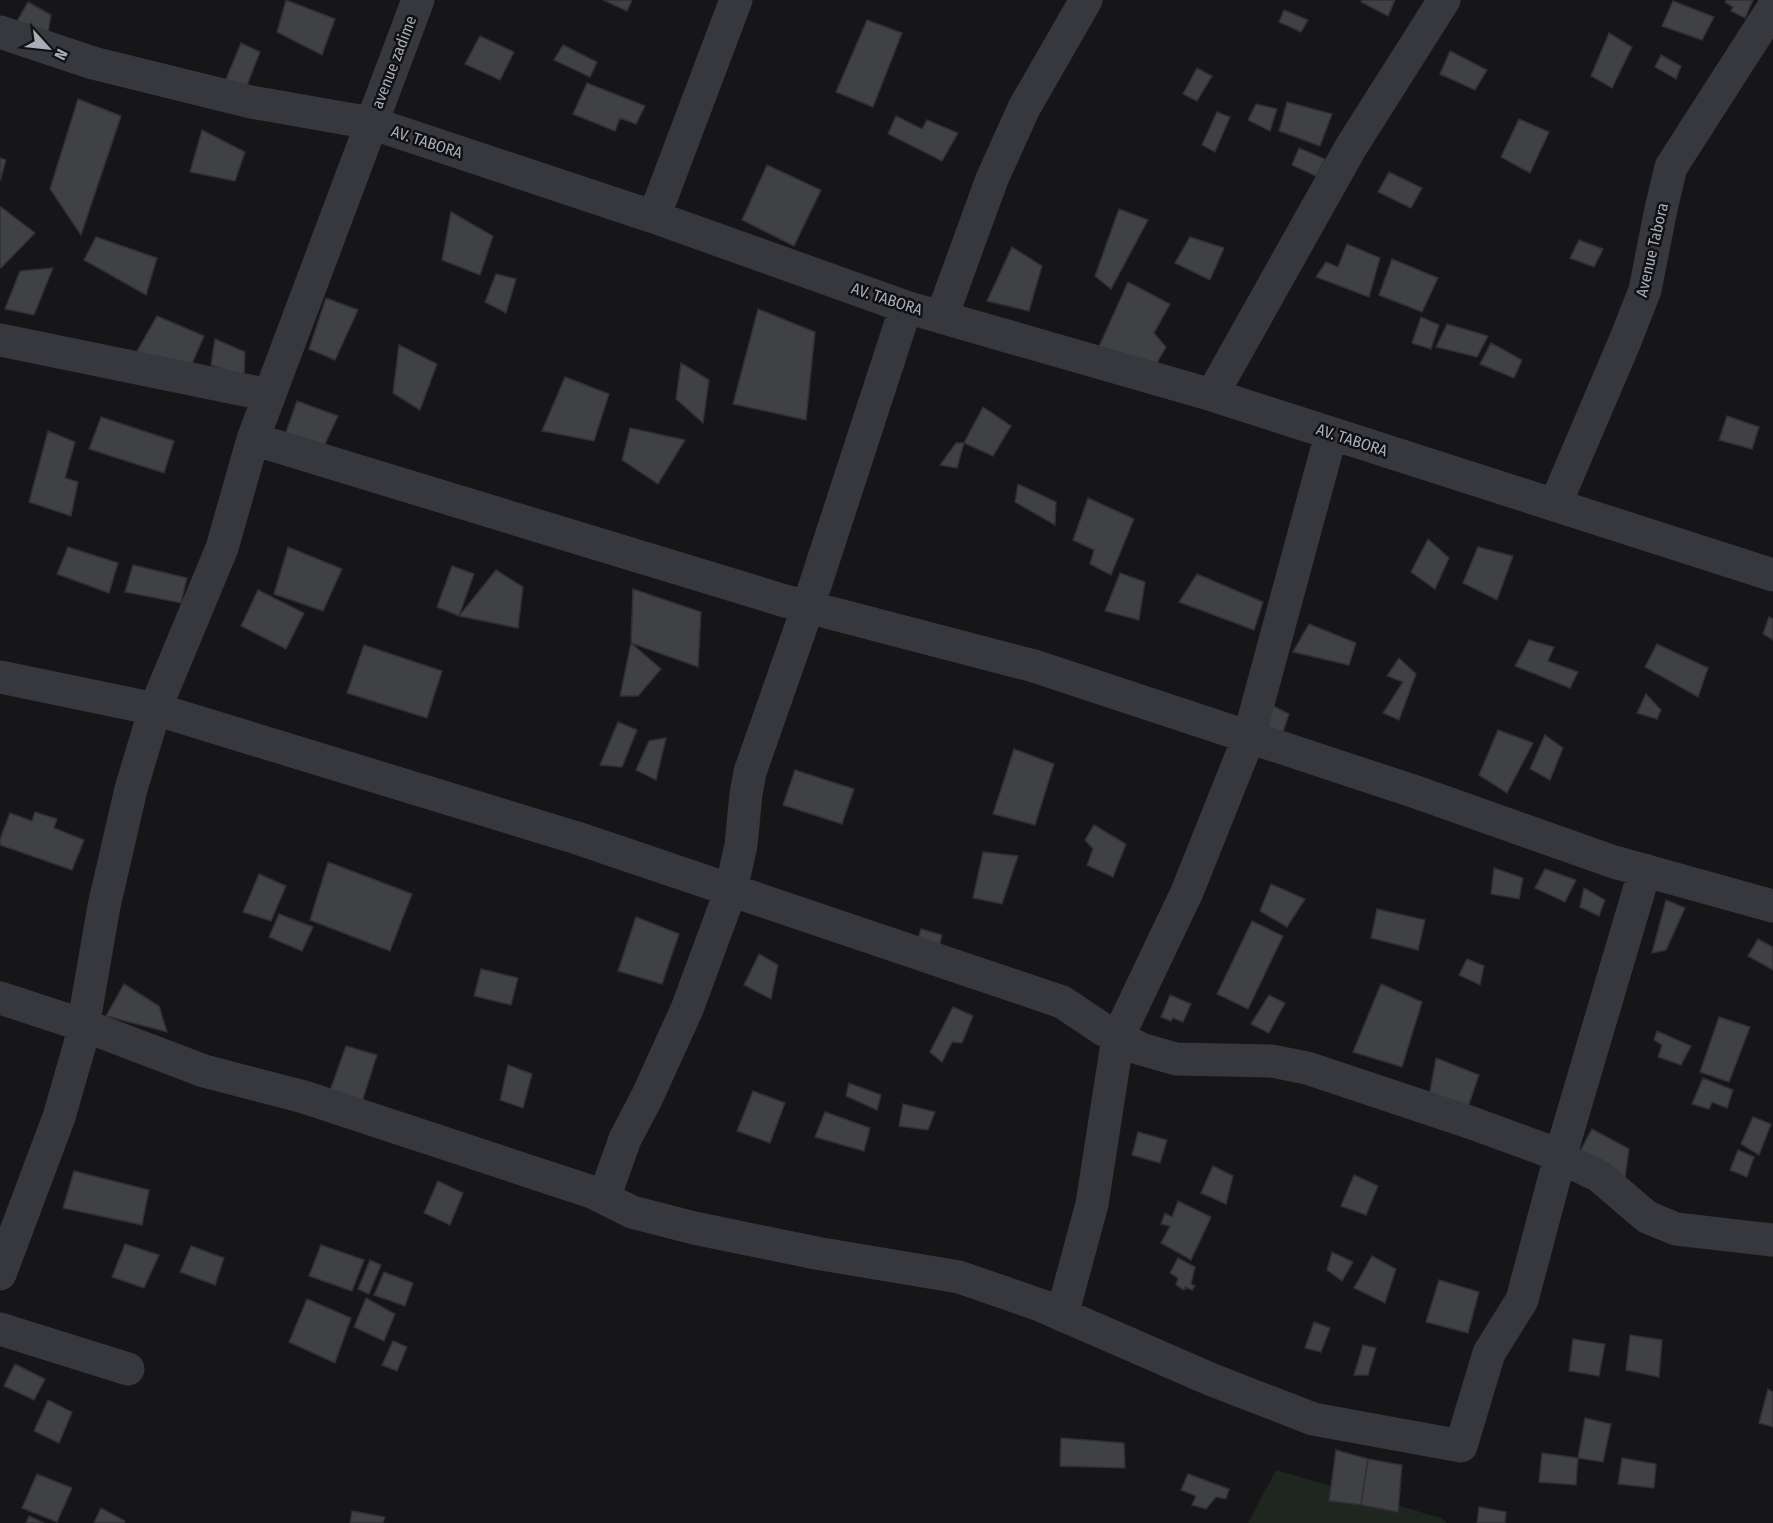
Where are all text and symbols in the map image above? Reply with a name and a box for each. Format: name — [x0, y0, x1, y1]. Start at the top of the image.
street label: avenue zadime — [368, 13, 420, 111]
north arrow — [18, 18, 78, 78]
text: N — [50, 46, 72, 63]
street label: AV. TABORA — [389, 122, 466, 163]
street label: Avenue Tabora — [1632, 201, 1672, 299]
street label: AV. TABORA — [849, 279, 926, 320]
street label: AV. TABORA — [1314, 420, 1391, 461]

